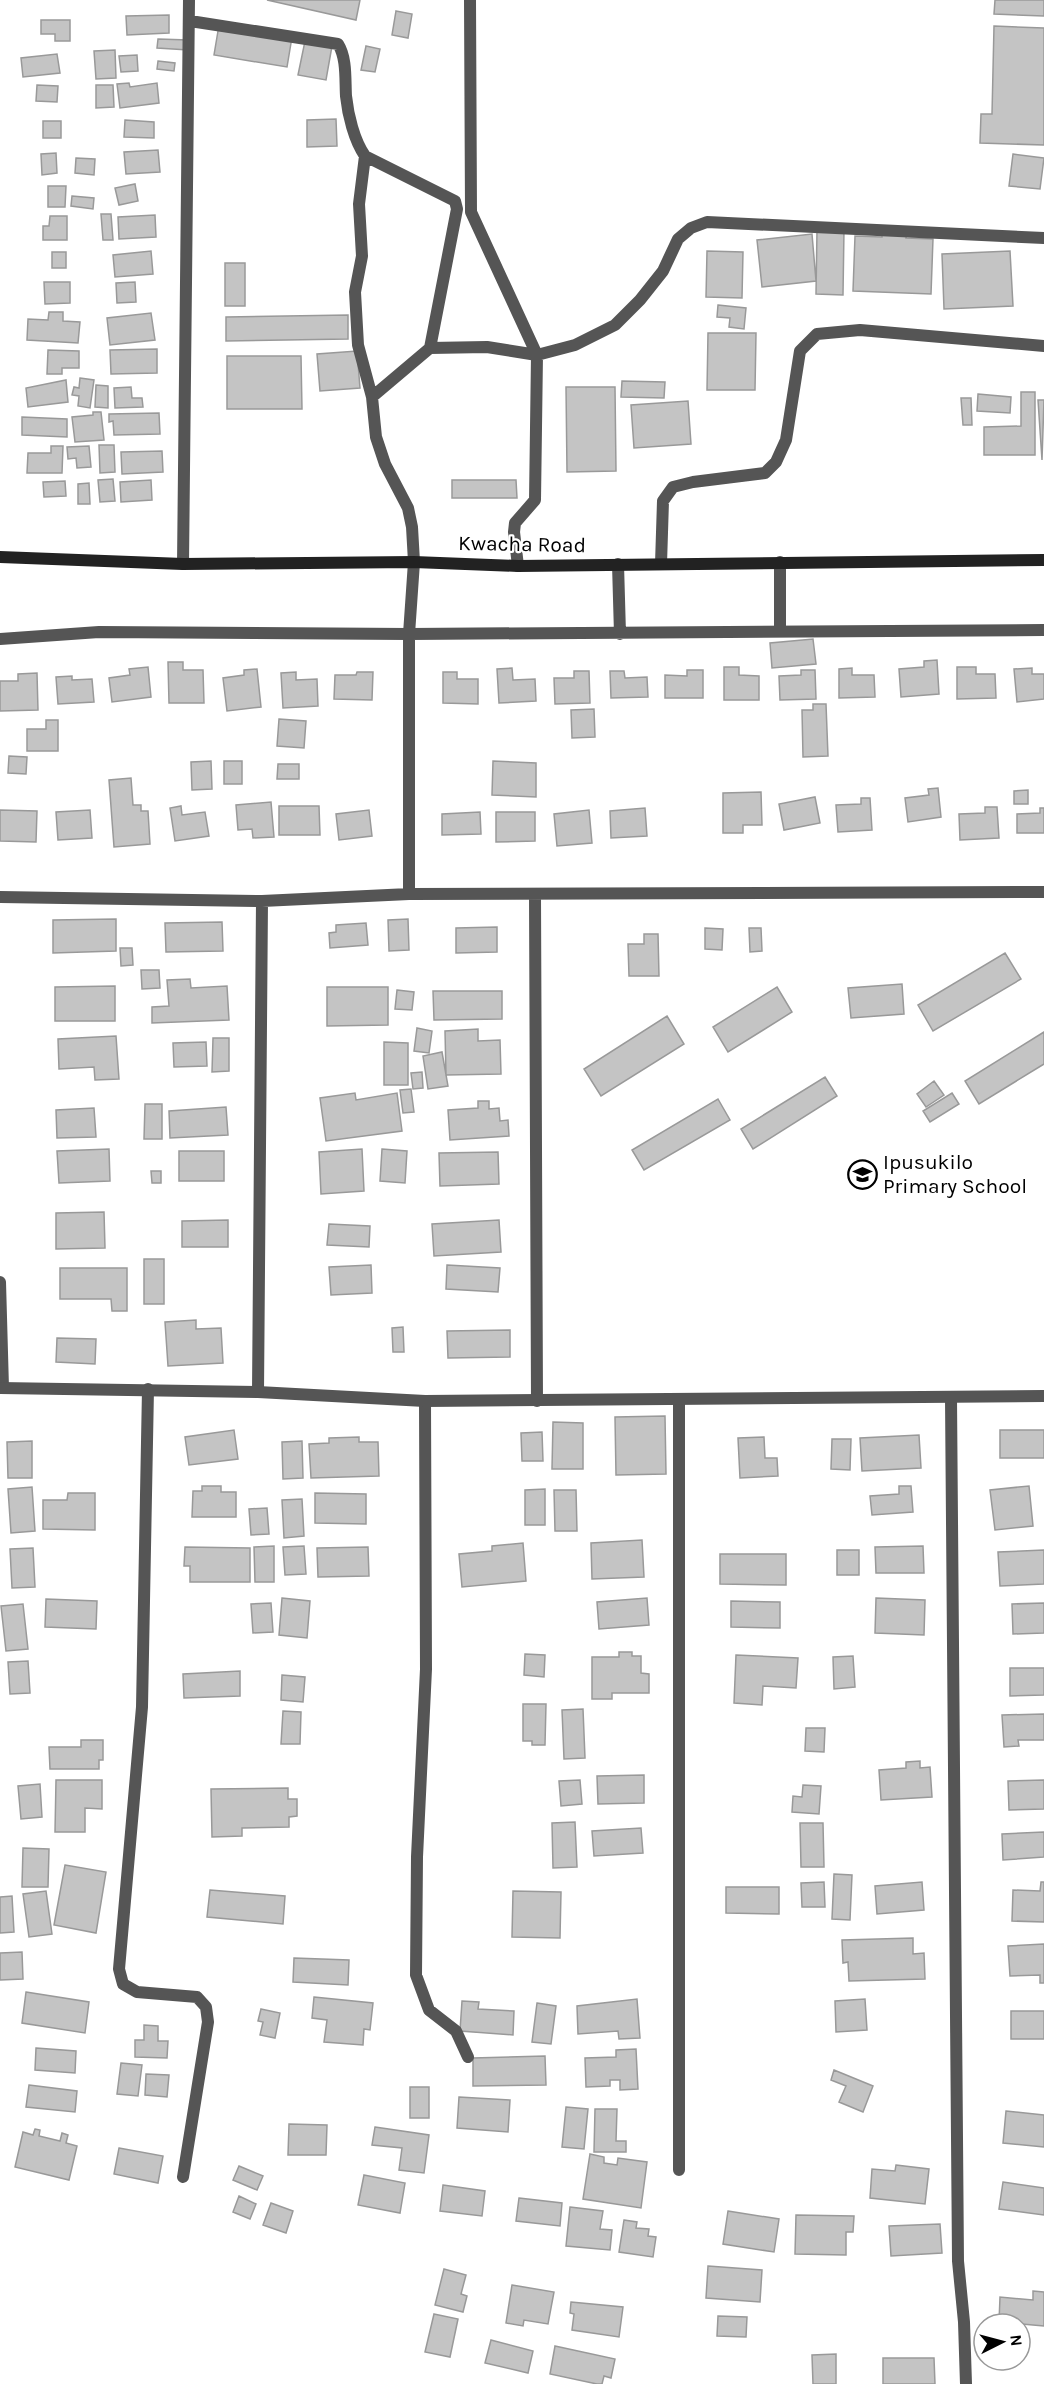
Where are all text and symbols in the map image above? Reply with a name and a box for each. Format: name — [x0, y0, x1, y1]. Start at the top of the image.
street label: Kwacha Road — [458, 531, 586, 557]
place label: Ipusukilo Primary School — [883, 1150, 1027, 1198]
school or university icon: Ipusukilo Primary School — [846, 1158, 878, 1190]
north arrow — [972, 2312, 1032, 2372]
text: N — [1006, 2334, 1026, 2347]

